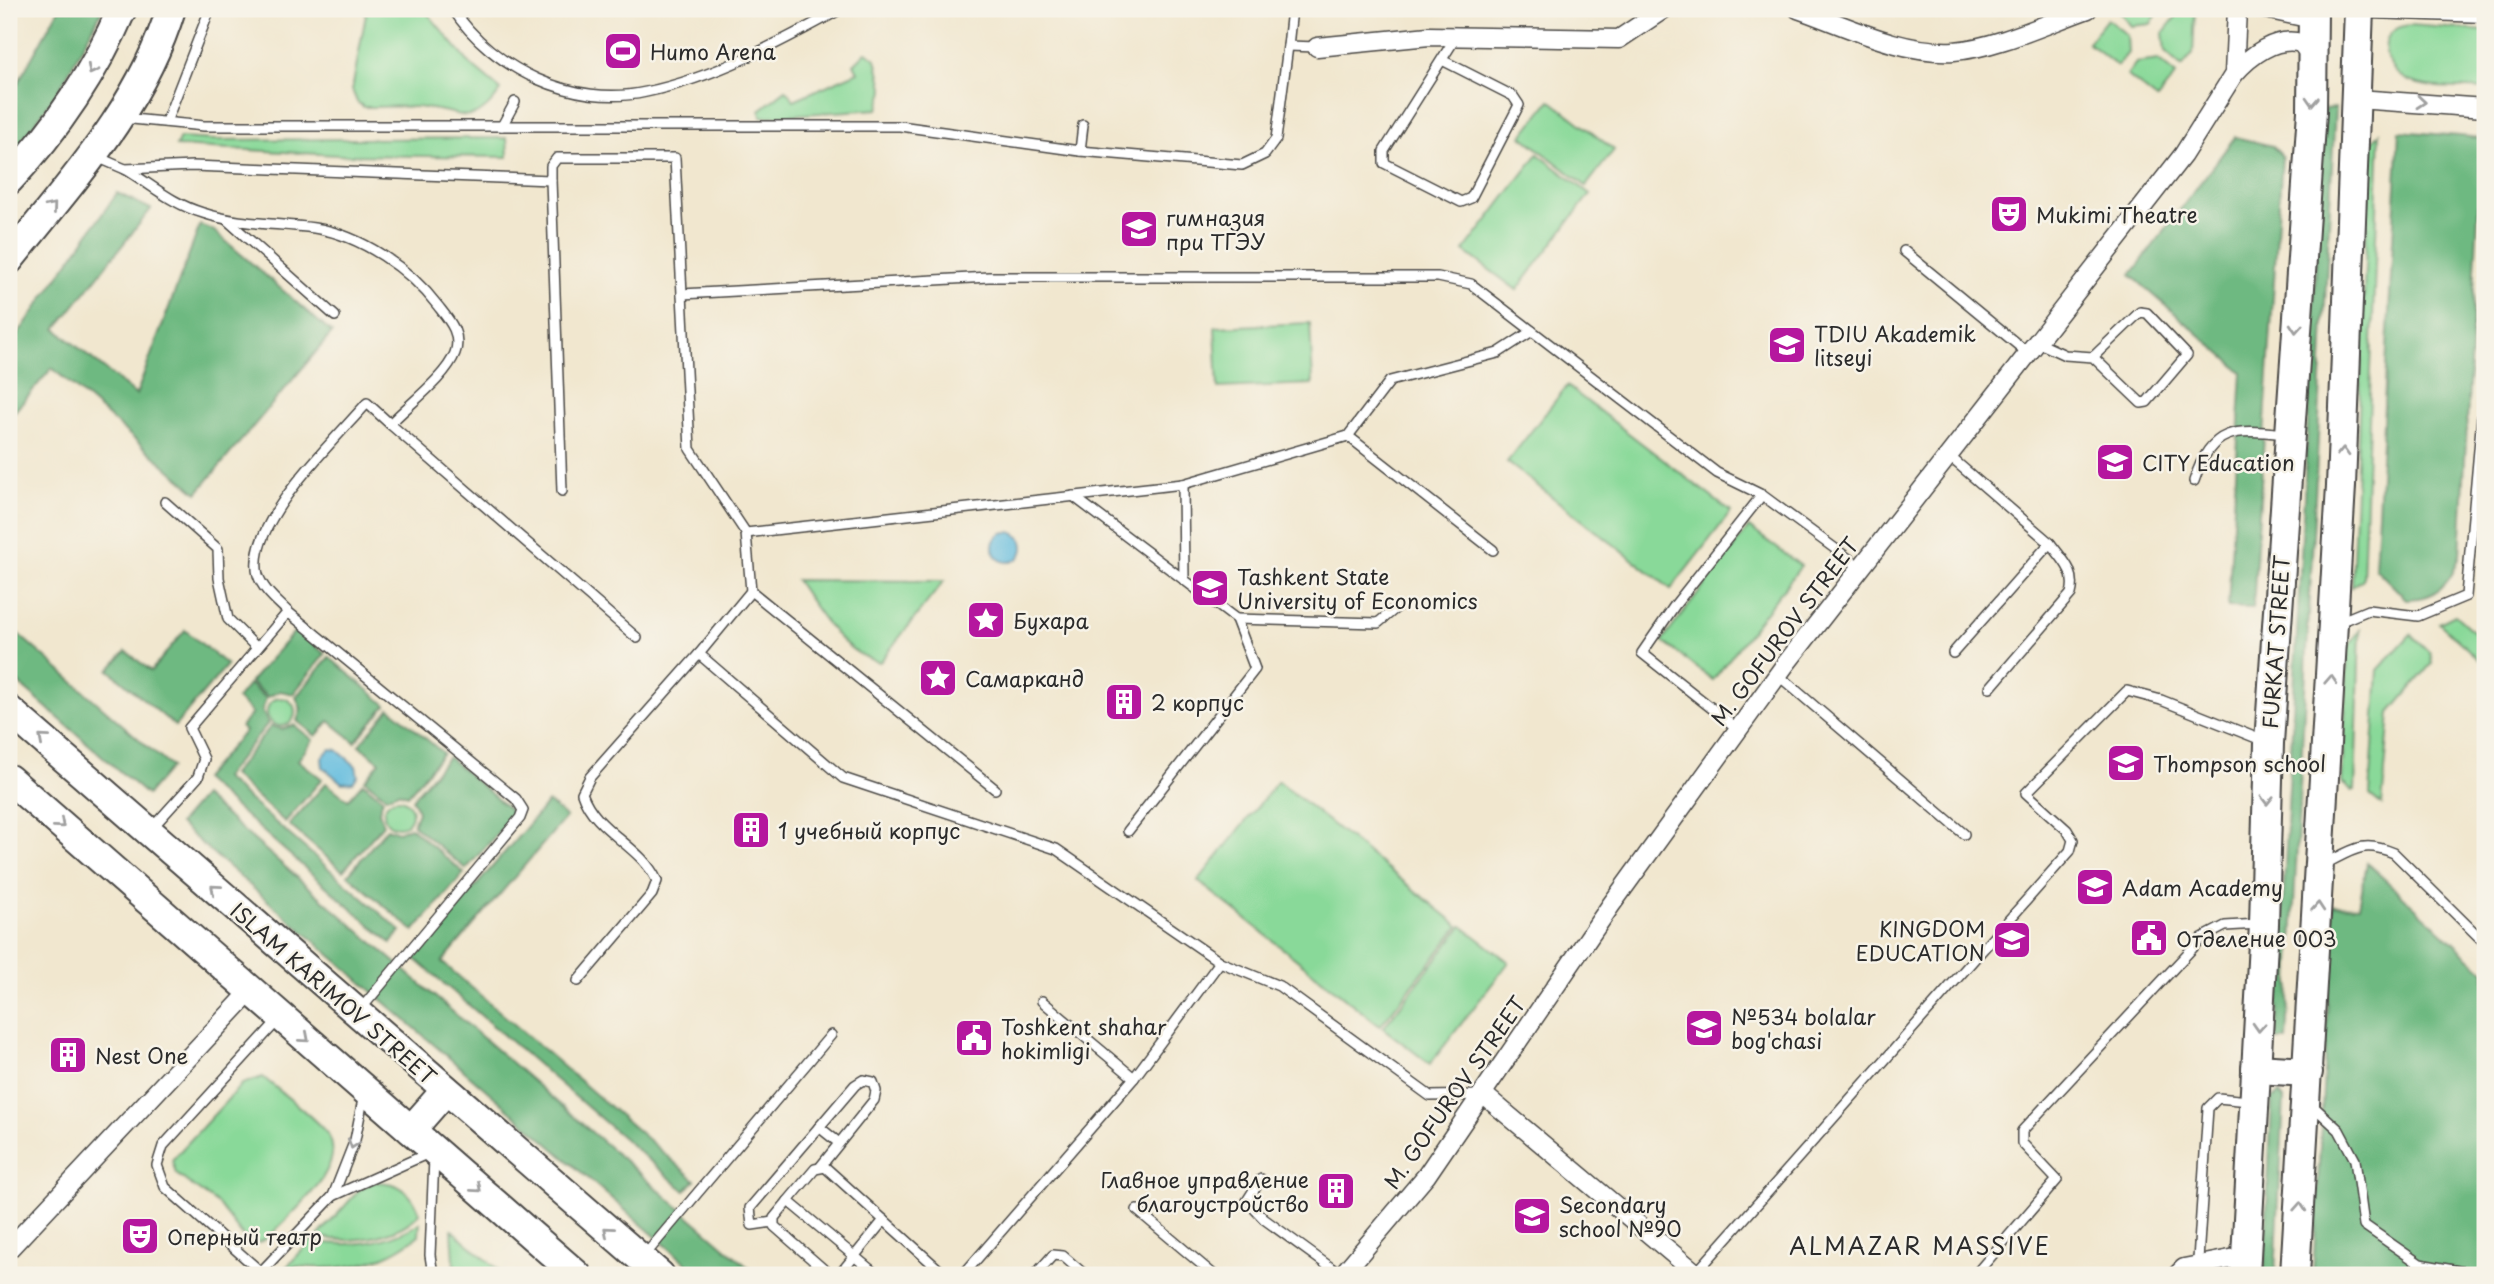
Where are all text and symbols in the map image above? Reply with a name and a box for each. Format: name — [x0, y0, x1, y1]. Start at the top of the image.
sports icon: Humo Arena — [602, 30, 644, 72]
place label: Humo Arena — [650, 35, 776, 67]
one-way arrow — [87, 63, 101, 75]
one-way arrow — [2415, 95, 2427, 110]
one-way arrow — [2305, 96, 2320, 107]
theatre icon: Mukimi Theatre — [1988, 193, 2030, 235]
place label: Mukimi Theatre — [2036, 198, 2198, 230]
place label: гимназия при ТГЭУ — [1166, 201, 1265, 257]
one-way arrow — [44, 202, 57, 215]
school or university icon: гимназия при ТГЭУ — [1118, 208, 1160, 250]
place label: TDIU Akademik litseyi — [1814, 317, 1976, 373]
one-way arrow — [2289, 323, 2304, 334]
school or university icon: TDIU Akademik litseyi — [1766, 324, 1808, 366]
school or university icon: CITY Education — [2094, 441, 2136, 483]
place label: CITY Education — [2142, 446, 2295, 478]
one-way arrow — [2335, 447, 2350, 458]
street label: M. GOFUROV STREET — [1702, 529, 1866, 732]
street label: FURKAT STREET — [2253, 554, 2297, 730]
place label: Tashkent State University of Economics — [1237, 560, 1478, 616]
school or university icon: Tashkent State University of Economics — [1189, 567, 1231, 609]
place icon: Бухара — [965, 599, 1007, 641]
place label: Бухара — [1013, 604, 1090, 636]
place icon: Самарканд — [917, 657, 959, 699]
place label: Самарканд — [965, 662, 1084, 694]
one-way arrow — [2324, 674, 2339, 685]
building icon: 2 корпус — [1103, 681, 1145, 723]
place label: 2 корпус — [1151, 686, 1244, 718]
one-way arrow — [38, 735, 51, 748]
school or university icon: Thompson school — [2105, 742, 2147, 784]
place label: Thompson school — [2153, 747, 2326, 779]
one-way arrow — [2260, 795, 2275, 806]
building icon: 1 учебный корпус — [730, 809, 772, 851]
place label: 1 учебный корпус — [778, 814, 960, 846]
one-way arrow — [52, 816, 65, 828]
school or university icon: Adam Academy — [2074, 866, 2116, 908]
place label: Adam Academy — [2122, 871, 2283, 903]
one-way arrow — [210, 885, 223, 897]
street label: ISLAM KARIMOV STREET — [224, 894, 445, 1092]
one-way arrow — [2310, 901, 2325, 912]
place label: KINGDOM EDUCATION — [1856, 912, 1985, 968]
public building icon: Отделение 003 — [2128, 917, 2170, 959]
school or university icon: KINGDOM EDUCATION — [1991, 919, 2033, 961]
place label: Отделение 003 — [2176, 922, 2337, 954]
street label: M. GOFUROV STREET — [1375, 989, 1533, 1195]
place label: №534 bolalar bog'chasi — [1731, 1000, 1876, 1056]
school or university icon: №534 bolalar bog'chasi — [1683, 1007, 1725, 1049]
place label: Toshkent shahar hokimligi — [1001, 1010, 1167, 1066]
public building icon: Toshkent shahar hokimligi — [953, 1017, 995, 1059]
one-way arrow — [2251, 1022, 2266, 1033]
one-way arrow — [297, 1030, 310, 1042]
building icon: Nest One — [47, 1034, 89, 1076]
place label: Nest One — [95, 1039, 188, 1071]
one-way arrow — [346, 1138, 361, 1150]
place label: Главное управление благоустройство — [1101, 1163, 1309, 1219]
building icon: Главное управление благоустройство — [1315, 1170, 1357, 1212]
one-way arrow — [469, 1180, 482, 1192]
place label: Secondary school №90 — [1559, 1188, 1682, 1244]
school or university icon: Secondary school №90 — [1511, 1195, 1553, 1237]
one-way arrow — [2292, 1201, 2307, 1212]
theatre icon: Оперный театр — [119, 1215, 161, 1257]
place label: Оперный театр — [167, 1220, 322, 1252]
one-way arrow — [604, 1227, 617, 1239]
district label: ALMAZAR MASSIVE — [1789, 1228, 2051, 1263]

